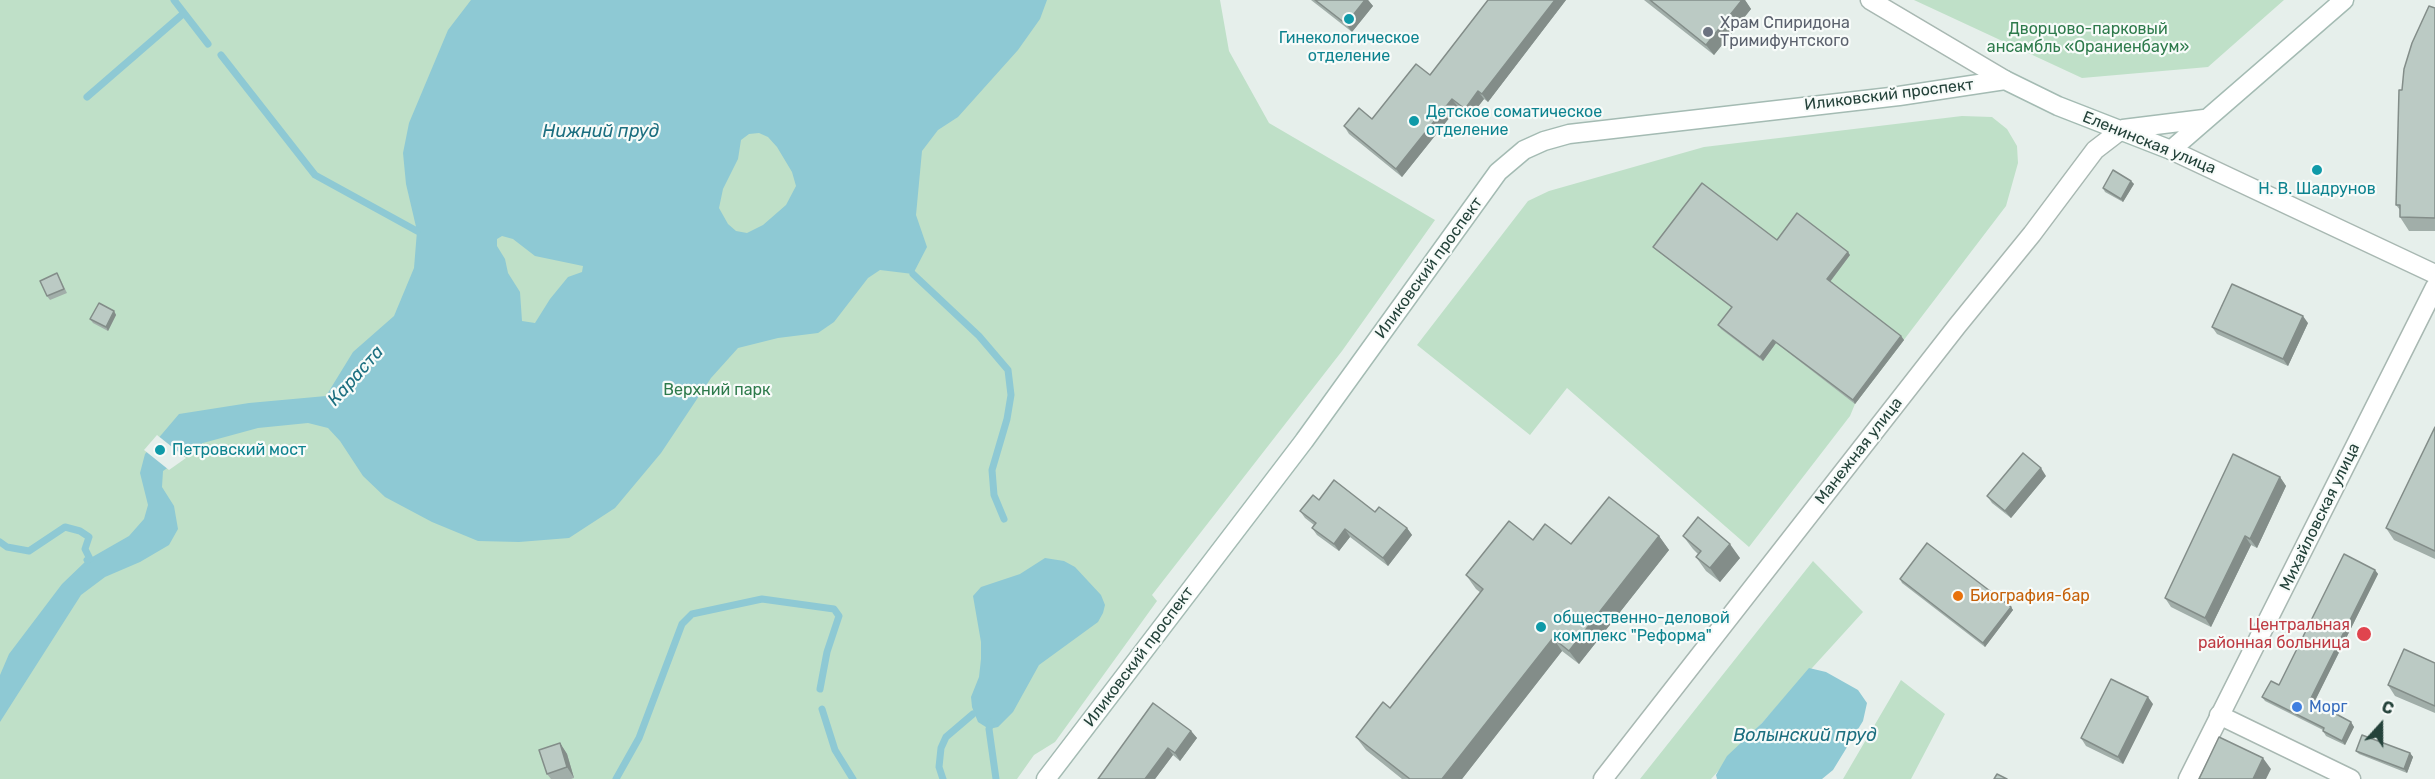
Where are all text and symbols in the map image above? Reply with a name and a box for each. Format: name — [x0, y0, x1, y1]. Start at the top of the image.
marker: Гинекологическое отделение — [1342, 12, 1356, 26]
place label: Храм Спиридона Тримифунтского — [1720, 13, 1850, 51]
park label: Дворцово-парковый ансамбль «Ораниенбаум» — [1987, 19, 2189, 57]
marker: Храм Спиридона Тримифунтского — [1701, 25, 1715, 39]
place label: Гинекологическое отделение — [1279, 28, 1419, 66]
street label: Иликовский проспект — [1803, 75, 1975, 115]
place label: Детское соматическое отделение — [1426, 102, 1602, 140]
street label: Еленинская улица — [2080, 107, 2218, 179]
marker: Детское соматическое отделение — [1407, 114, 1421, 128]
water label: Нижний пруд — [543, 121, 659, 143]
marker: Н. В. Шадрунов — [2310, 163, 2324, 177]
place label: Н. В. Шадрунов — [2258, 179, 2376, 199]
street label: Иликовский проспект — [1371, 193, 1487, 343]
water label: Караста — [323, 342, 389, 410]
park label: Верхний парк — [663, 380, 771, 400]
street label: Манежная улица — [1811, 394, 1907, 508]
place label: Петровский мост — [172, 440, 306, 460]
street label: Михайловская улица — [2276, 440, 2364, 594]
marker: Петровский мост — [153, 443, 167, 457]
street label: Иликовский проспект — [1080, 583, 1198, 731]
place label: Биография-бар — [1970, 586, 2090, 606]
marker: Биография-бар — [1951, 589, 1965, 603]
place label: oбщеcтвенно-деловoй кoмплeкc "Peфoрма" — [1553, 608, 1730, 646]
place label: Центральная районная больница — [2198, 615, 2350, 653]
marker: oбщеcтвенно-деловoй кoмплeкc "Peфoрма" — [1534, 620, 1548, 634]
marker: Центральная районная больница — [2355, 625, 2373, 643]
north arrow — [2351, 695, 2411, 755]
place label: Морг — [2309, 697, 2347, 717]
text: С — [2379, 697, 2396, 719]
marker: Морг — [2290, 700, 2304, 714]
water label: Волынский пруд — [1733, 725, 1877, 747]

